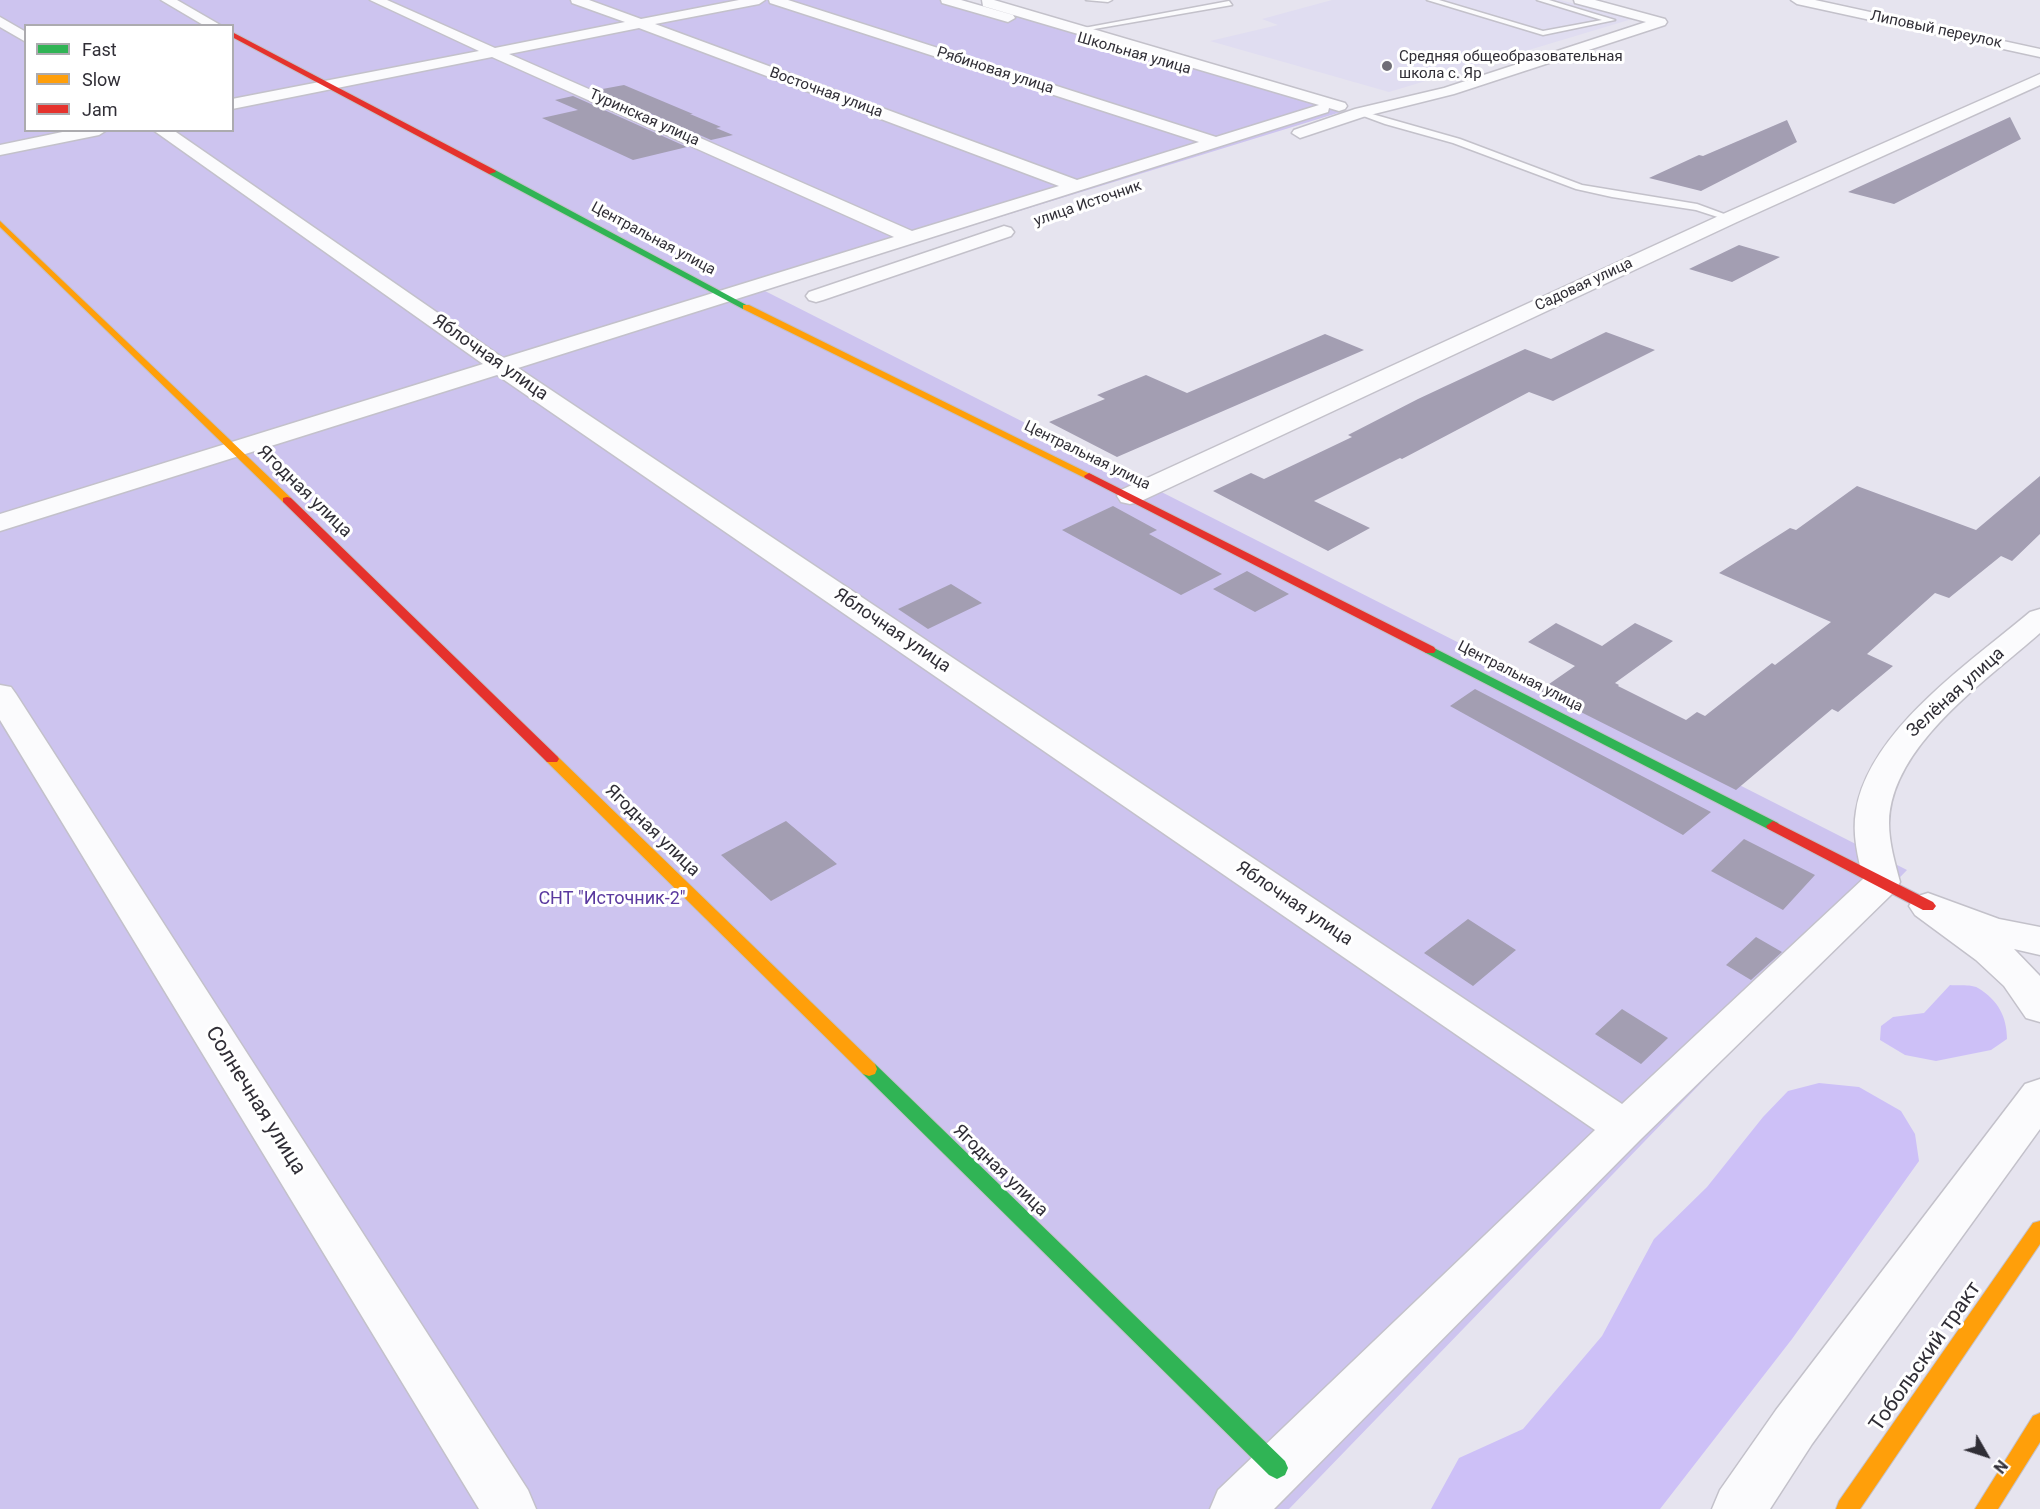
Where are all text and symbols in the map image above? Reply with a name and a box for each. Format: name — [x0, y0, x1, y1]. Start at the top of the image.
street label: Липовый переулок — [1869, 7, 2003, 53]
legend — [24, 24, 234, 132]
street label: Школьная улица — [1075, 29, 1193, 79]
text: Fast — [82, 39, 117, 60]
street label: Рябиновая улица — [934, 44, 1056, 98]
place label: Средняя общеобразовательная школа с. Яр — [1399, 48, 1623, 83]
marker: Средняя общеобразовательная школа с. Яр — [1380, 59, 1394, 73]
street label: Восточная улица — [767, 64, 885, 122]
text: Slow — [82, 69, 121, 90]
street label: Туринская улица — [586, 86, 702, 150]
text: Jam — [82, 99, 118, 120]
street label: улица Источник — [1032, 177, 1144, 231]
street label: Центральная улица — [588, 199, 718, 279]
street label: Садовая улица — [1532, 255, 1636, 315]
street label: Яблочная улица — [428, 310, 552, 406]
street label: Центральная улица — [1021, 418, 1153, 494]
street label: Ягодная улица — [252, 441, 356, 543]
street label: Яблочная улица — [830, 584, 954, 678]
street label: Центральная улица — [1454, 638, 1586, 716]
street label: Зелёная улица — [1903, 643, 2009, 743]
street label: Ягодная улица — [600, 780, 704, 882]
street label: Яблочная улица — [1232, 857, 1356, 951]
park label: СНТ "Источник-2" — [538, 888, 686, 910]
street label: Солнечная улица — [199, 1022, 311, 1180]
street label: Ягодная улица — [948, 1120, 1052, 1222]
street label: Тобольский тракт — [1865, 1277, 1987, 1437]
north arrow — [1956, 1425, 2016, 1485]
text: N — [1989, 1456, 2011, 1477]

